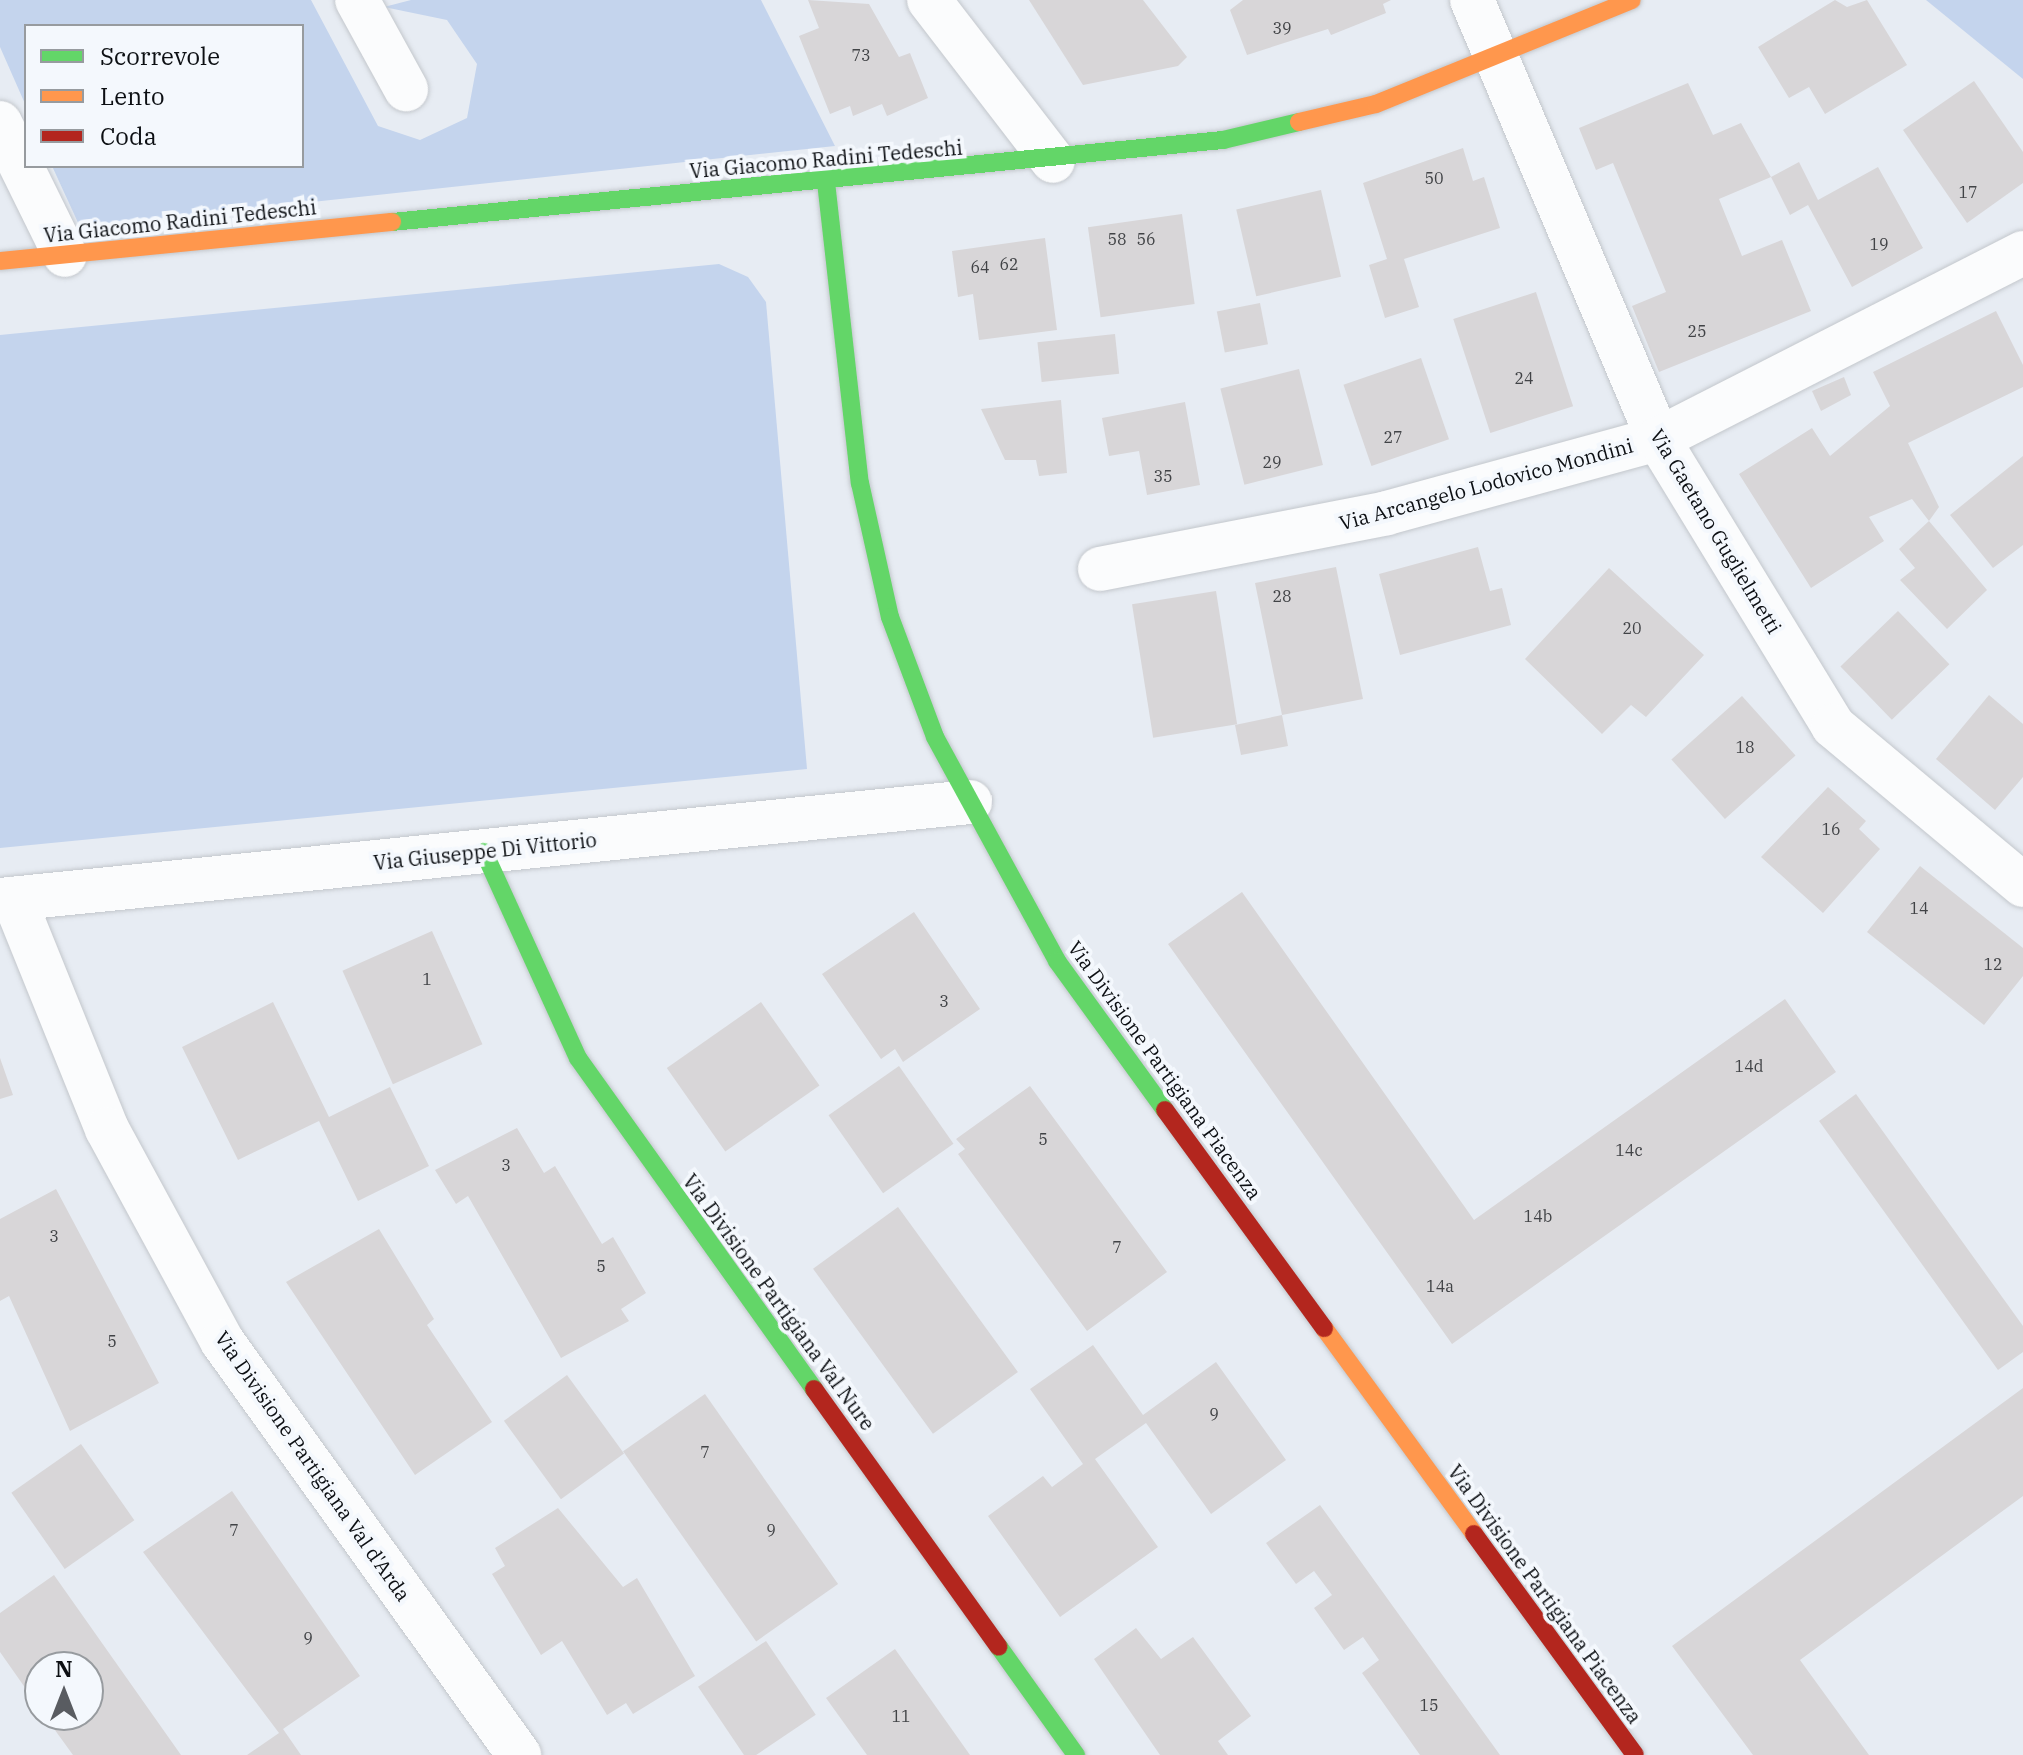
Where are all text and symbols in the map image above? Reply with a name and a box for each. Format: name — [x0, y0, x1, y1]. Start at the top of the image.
house number: 39 — [1272, 18, 1292, 38]
legend — [24, 24, 304, 168]
text: Scorrevole — [100, 40, 220, 72]
house number: 73 — [851, 45, 871, 65]
text: Lento — [100, 80, 164, 112]
text: Coda — [100, 120, 157, 152]
street label: Via Giacomo Radini Tedeschi — [688, 135, 964, 183]
house number: 50 — [1424, 168, 1444, 188]
house number: 17 — [1958, 182, 1978, 202]
street label: Via Giacomo Radini Tedeschi — [42, 195, 318, 247]
house number: 58 — [1107, 229, 1127, 249]
house number: 56 — [1136, 229, 1156, 249]
house number: 19 — [1869, 234, 1889, 254]
house number: 62 — [999, 254, 1019, 274]
house number: 64 — [970, 257, 990, 277]
house number: 25 — [1687, 321, 1707, 341]
house number: 24 — [1514, 368, 1534, 388]
street label: Via Gaetano Guglielmetti — [1645, 424, 1787, 638]
house number: 27 — [1383, 427, 1403, 447]
street label: Via Arcangelo Lodovico Mondini — [1336, 433, 1636, 535]
house number: 29 — [1262, 452, 1282, 472]
house number: 35 — [1153, 466, 1173, 486]
house number: 28 — [1272, 586, 1292, 606]
house number: 20 — [1622, 618, 1642, 638]
house number: 18 — [1735, 737, 1755, 757]
house number: 16 — [1821, 819, 1841, 839]
street label: Via Giuseppe Di Vittorio — [372, 827, 598, 875]
house number: 14 — [1909, 898, 1929, 918]
street label: Via Divisione Partigiana Piacenza — [1063, 936, 1267, 1204]
house number: 12 — [1983, 954, 2003, 974]
house number: 1 — [422, 969, 432, 989]
house number: 3 — [939, 991, 949, 1011]
house number: 14d — [1735, 1056, 1763, 1076]
house number: 5 — [1038, 1129, 1048, 1149]
house number: 14c — [1615, 1140, 1643, 1160]
house number: 3 — [501, 1155, 511, 1175]
street label: Via Divisione Partigiana Val Nure — [678, 1169, 880, 1435]
house number: 14b — [1524, 1206, 1552, 1226]
house number: 3 — [49, 1226, 59, 1246]
house number: 7 — [1112, 1237, 1122, 1257]
house number: 5 — [596, 1256, 606, 1276]
house number: 14a — [1426, 1276, 1454, 1296]
street label: Via Divisione Partigiana Val d'Arda — [210, 1326, 416, 1606]
house number: 5 — [107, 1331, 117, 1351]
house number: 9 — [1209, 1404, 1219, 1424]
house number: 7 — [700, 1442, 710, 1462]
street label: Via Divisione Partigiana Piacenza — [1443, 1460, 1647, 1728]
house number: 7 — [229, 1520, 239, 1540]
house number: 9 — [766, 1520, 776, 1540]
house number: 9 — [303, 1628, 313, 1648]
north arrow — [24, 1651, 104, 1731]
text: N — [55, 1654, 73, 1683]
house number: 15 — [1419, 1695, 1439, 1715]
house number: 11 — [891, 1706, 911, 1726]

